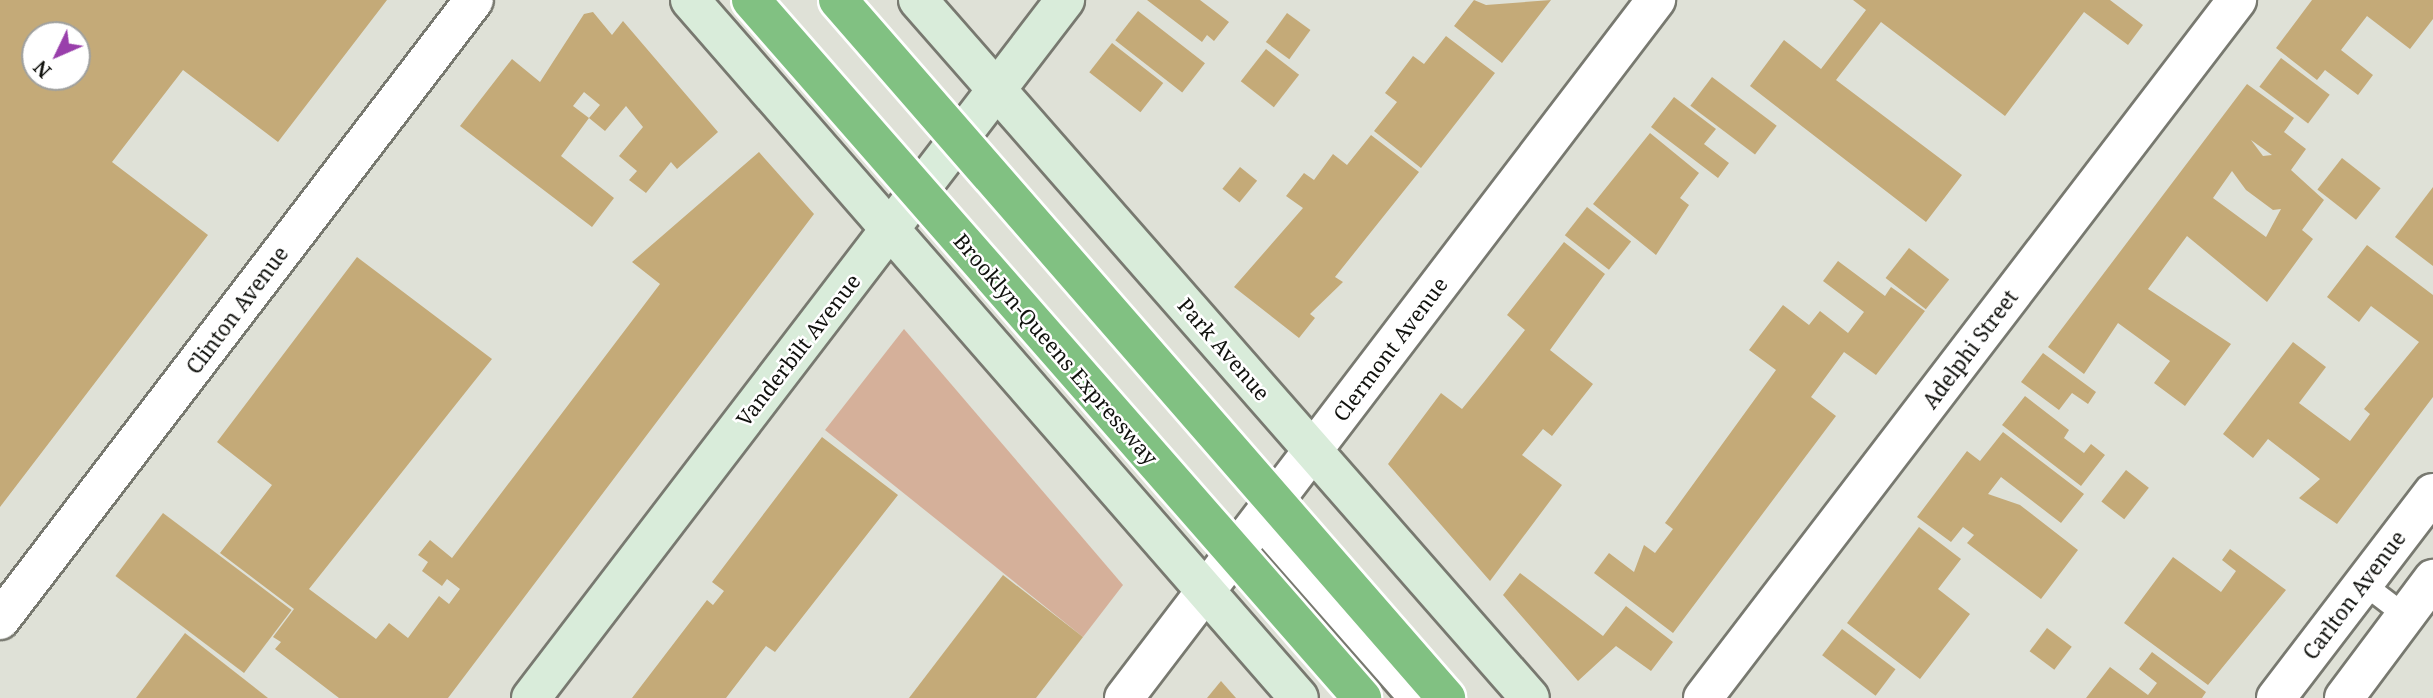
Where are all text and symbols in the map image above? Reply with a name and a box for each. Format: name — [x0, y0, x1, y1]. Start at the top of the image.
north arrow — [21, 21, 91, 91]
text: N — [28, 55, 57, 84]
street label: Brooklyn-Queens Expressway — [949, 228, 1163, 470]
street label: Clinton Avenue — [181, 241, 293, 379]
street label: Vanderbilt Avenue — [731, 269, 865, 431]
street label: Clermont Avenue — [1328, 272, 1452, 426]
street label: Adelphi Street — [1917, 285, 2023, 413]
street label: Park Avenue — [1173, 293, 1275, 405]
street label: Carlton Avenue — [2297, 526, 2411, 664]

